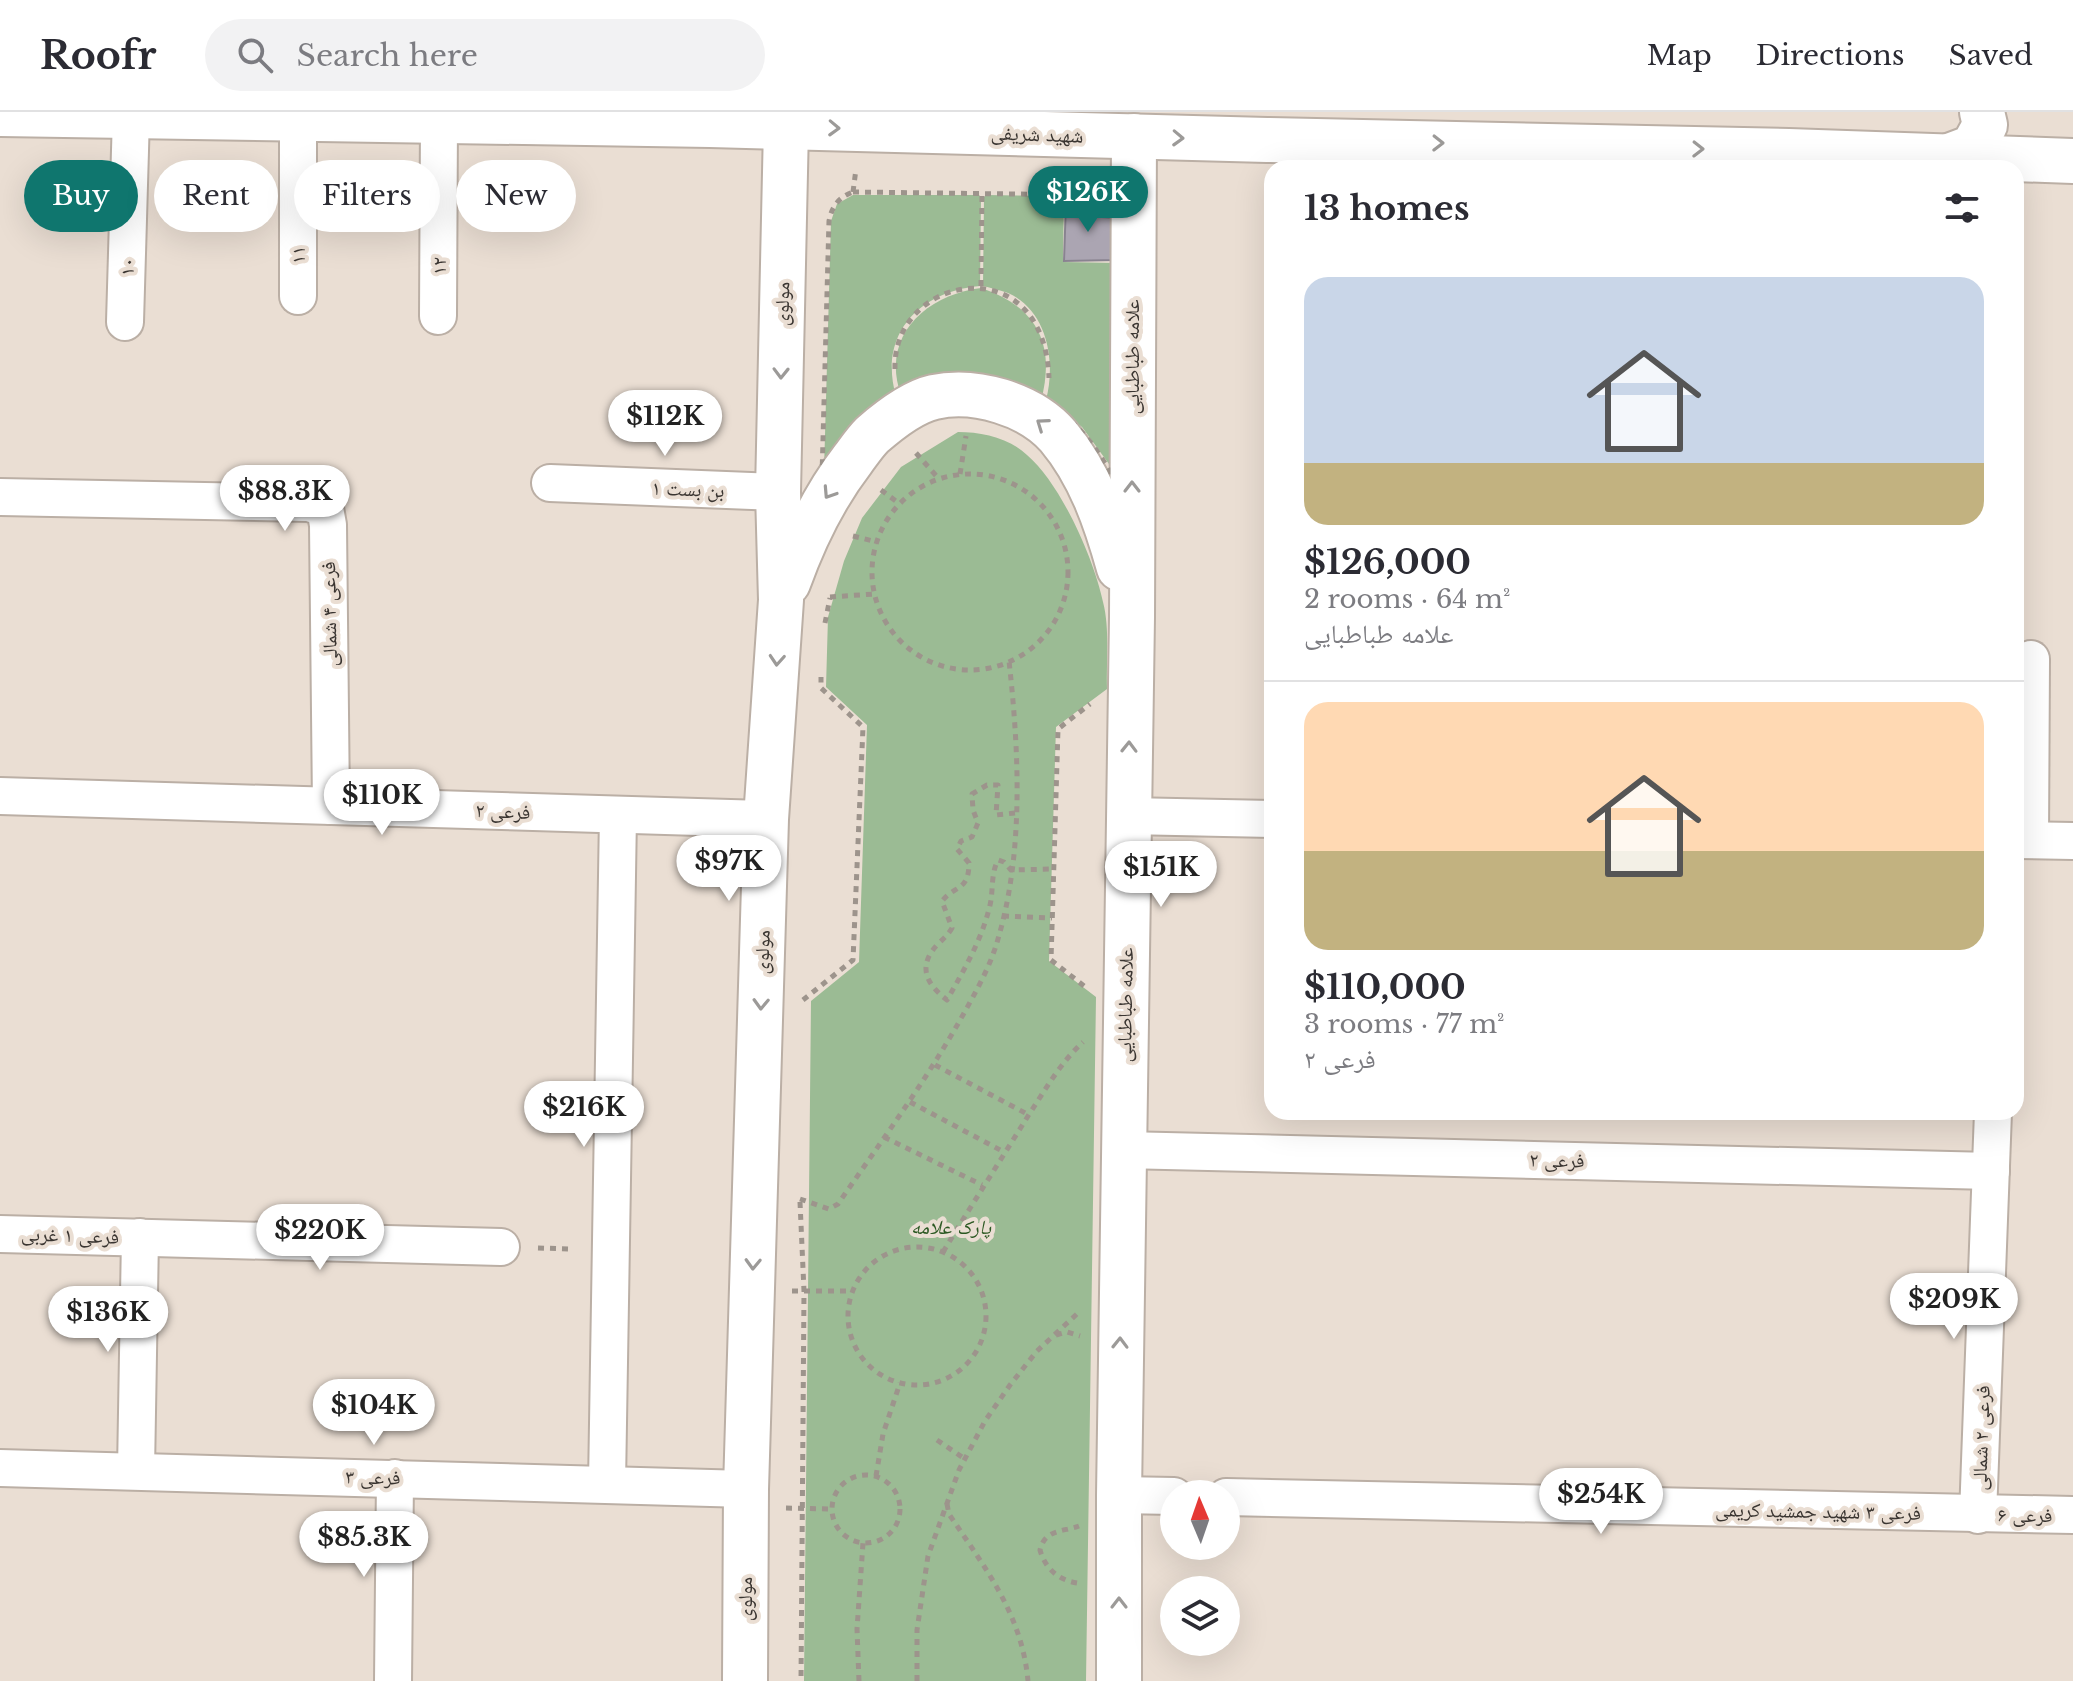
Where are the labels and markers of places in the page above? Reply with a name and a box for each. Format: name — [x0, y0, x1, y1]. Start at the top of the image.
pin: $126K — [1032, 166, 1144, 234]
pin: $112K — [609, 390, 721, 458]
pin: $88.3K — [220, 465, 350, 533]
pin: $110K — [326, 769, 438, 837]
pin: $97K — [682, 835, 776, 903]
pin: $151K — [1105, 841, 1217, 909]
pin: $216K — [528, 1081, 640, 1149]
pin: $220K — [264, 1204, 376, 1272]
pin: $209K — [1898, 1273, 2010, 1341]
pin: $136K — [52, 1286, 164, 1354]
pin: $104K — [318, 1379, 430, 1447]
pin: $254K — [1545, 1468, 1657, 1536]
pin: $85.3K — [299, 1511, 429, 1579]

